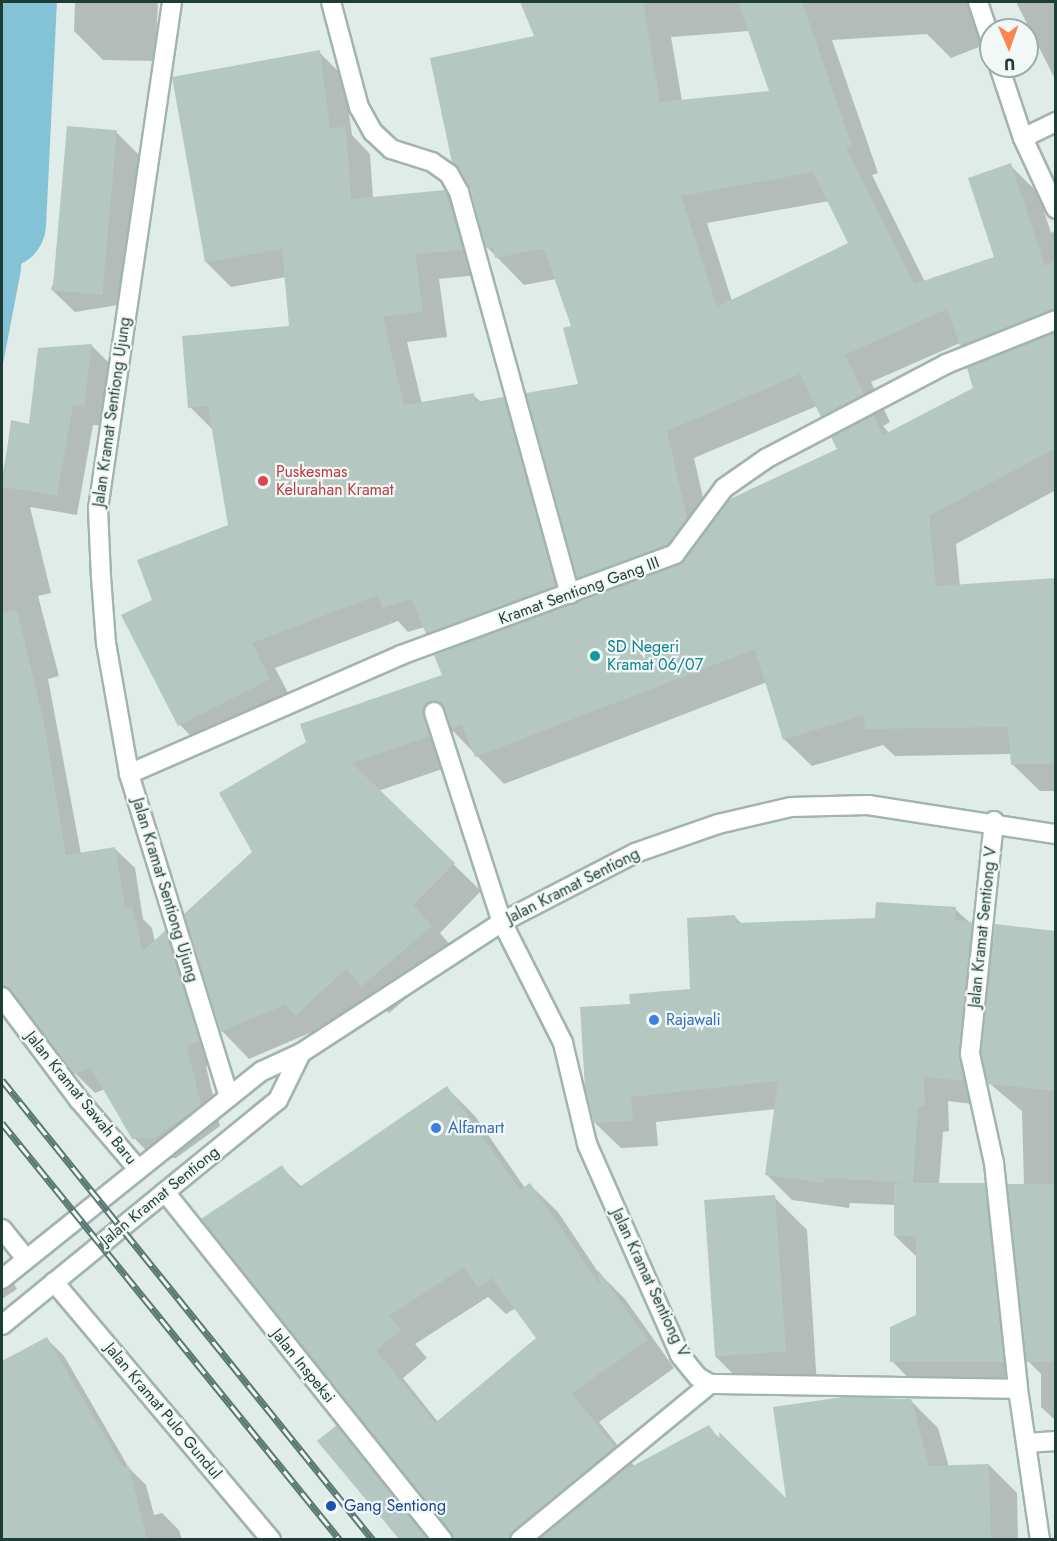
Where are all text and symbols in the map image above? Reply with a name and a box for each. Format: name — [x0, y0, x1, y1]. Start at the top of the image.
north arrow — [979, 18, 1039, 78]
text: U — [1004, 53, 1016, 76]
street label: Jalan Kramat Sentiong Ujung — [89, 316, 135, 508]
place label: Puskesmas Kelurahan Kramat — [276, 462, 394, 500]
marker: Puskesmas Kelurahan Kramat — [254, 472, 272, 490]
street label: Kramat Sentiong Gang III — [496, 553, 662, 629]
place label: SD Negeri Kramat 06/07 — [607, 637, 703, 675]
marker: SD Negeri Kramat 06/07 — [588, 649, 602, 663]
street label: Jalan Kramat Sentiong Ujung — [128, 796, 202, 984]
street label: Jalan Kramat Sentiong — [503, 844, 643, 928]
street label: Jalan Kramat Sentiong V — [965, 845, 1001, 1009]
place label: Rajawali — [666, 1010, 721, 1030]
marker: Rajawali — [647, 1013, 661, 1027]
street label: Jalan Kramat Sawah Baru — [21, 1028, 141, 1168]
place label: Alfamart — [448, 1118, 504, 1138]
marker: Alfamart — [429, 1121, 443, 1135]
street label: Jalan Kramat Sentiong — [97, 1142, 223, 1250]
street label: Jalan Kramat Sentiong V — [607, 1205, 693, 1361]
street label: Jalan Inspeksi — [267, 1325, 339, 1407]
street label: Jalan Kramat Pulo Gundul — [100, 1339, 226, 1483]
place label: Gang Sentiong — [344, 1496, 446, 1516]
marker: Gang Sentiong — [322, 1497, 340, 1515]

